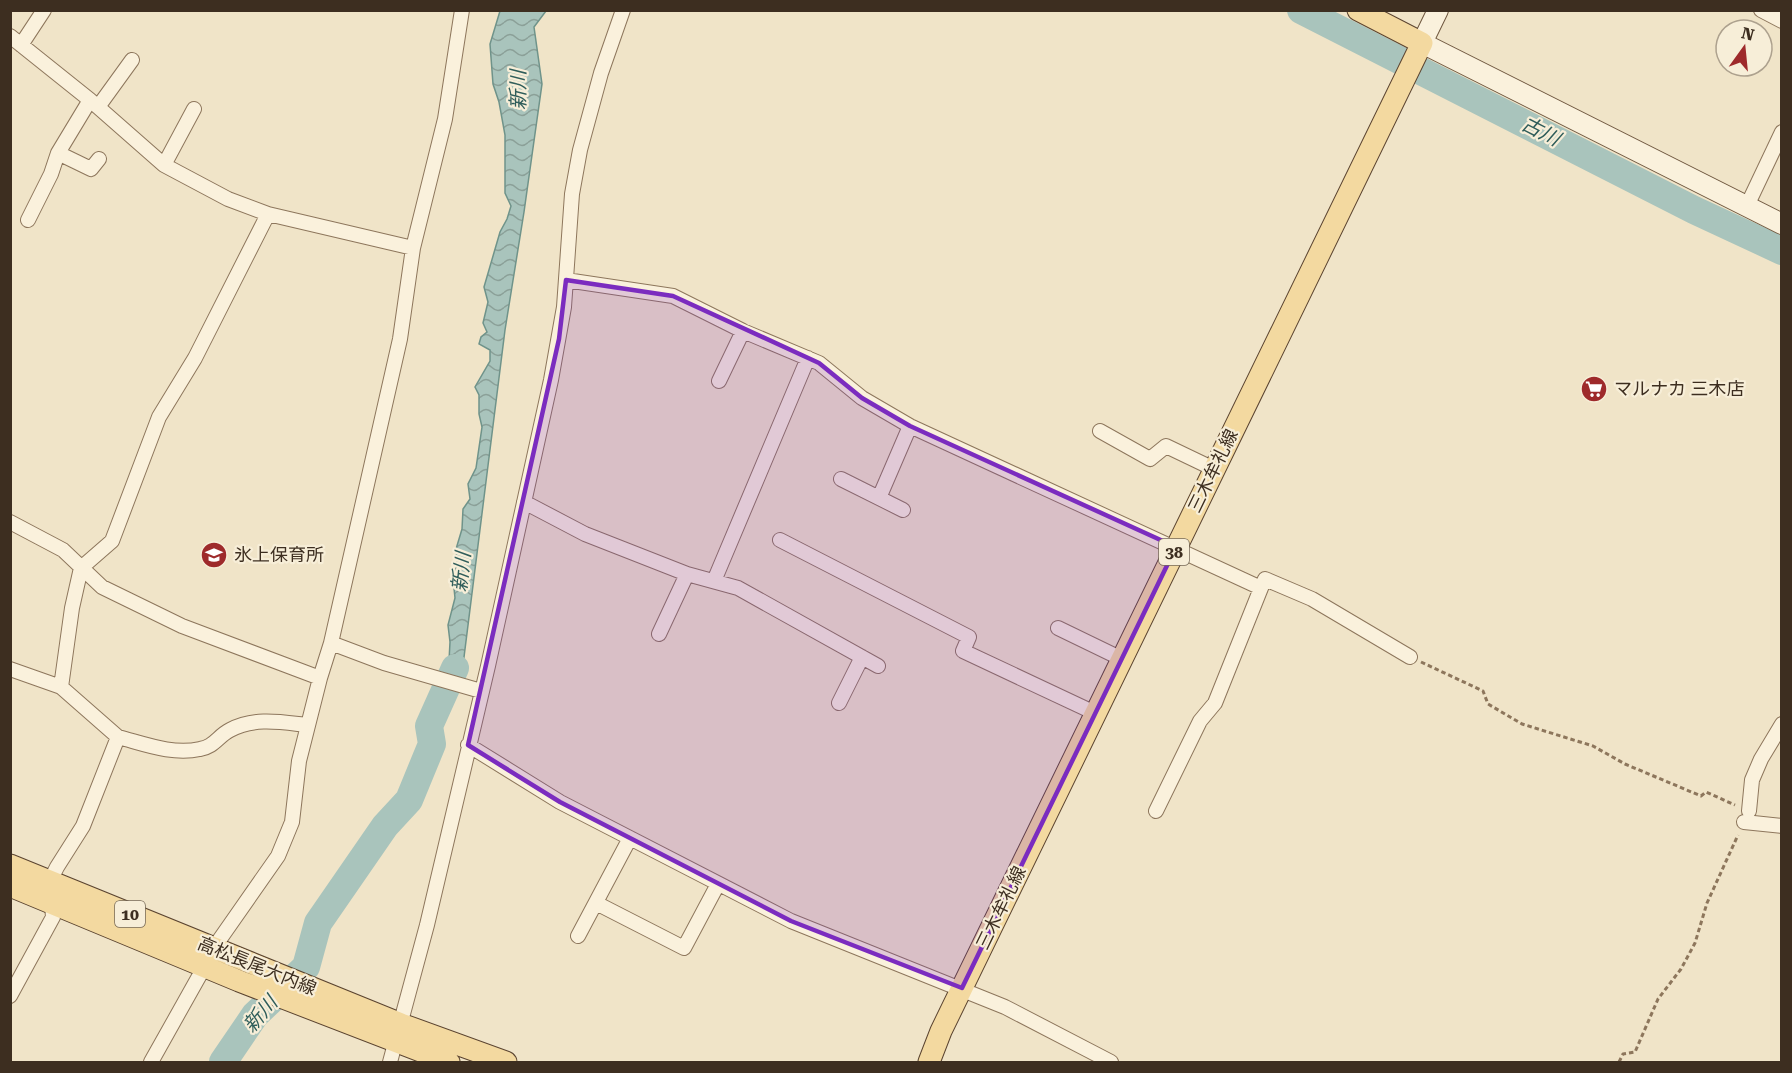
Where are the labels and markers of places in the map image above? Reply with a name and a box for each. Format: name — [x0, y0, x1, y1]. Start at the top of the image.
supermarket icon: マルナカ 三木店 — [1579, 374, 1609, 404]
place label: マルナカ 三木店 — [1614, 378, 1745, 399]
school or university icon: 氷上保育所 — [199, 540, 229, 570]
place label: 氷上保育所 — [234, 544, 324, 565]

